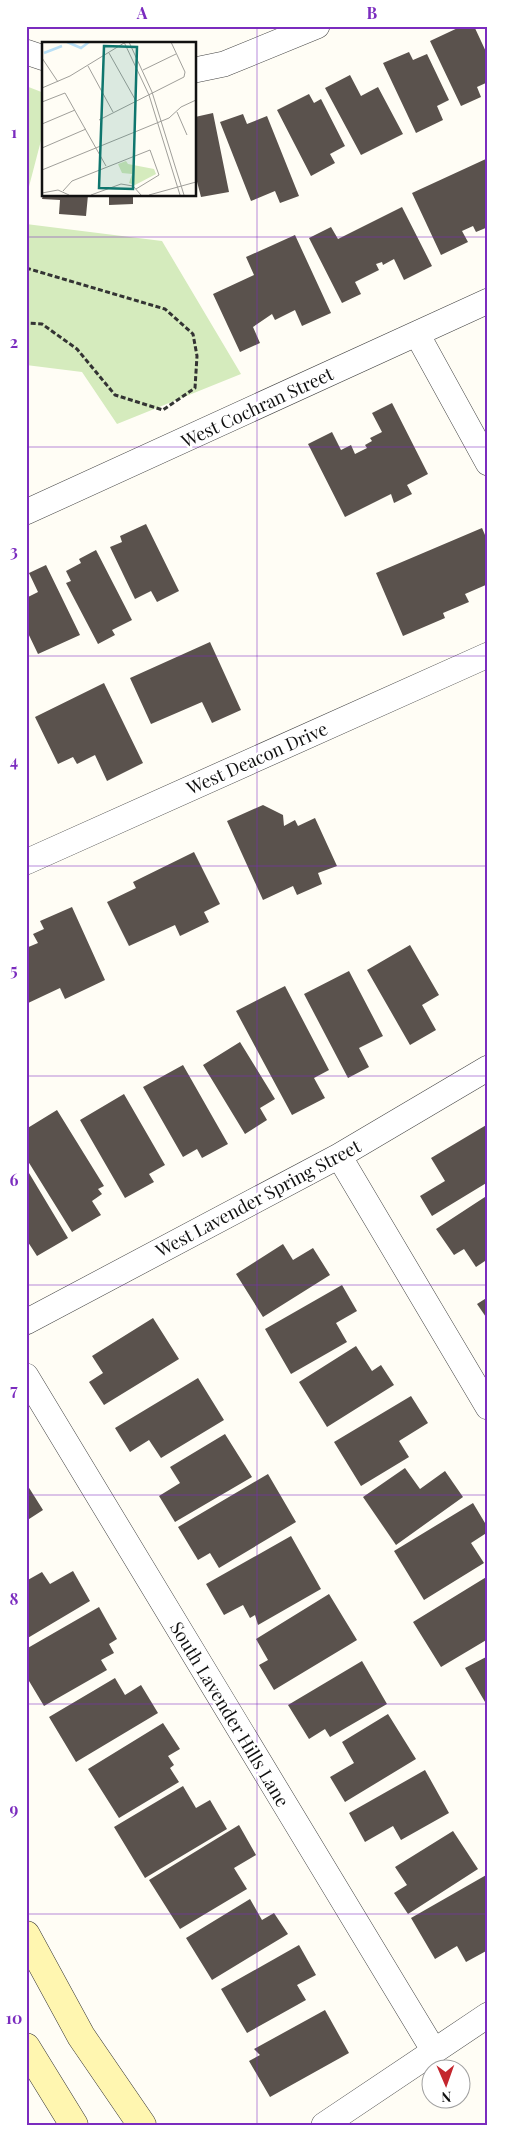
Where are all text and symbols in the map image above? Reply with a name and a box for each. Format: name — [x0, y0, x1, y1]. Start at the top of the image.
text: A — [136, 2, 148, 23]
text: B — [367, 2, 378, 23]
inset map — [42, 42, 196, 196]
text: 1 — [11, 121, 17, 142]
text: 2 — [10, 331, 18, 352]
street label: West Cochran Street — [176, 361, 337, 453]
text: 3 — [10, 540, 18, 561]
street label: West Deacon Drive — [182, 716, 331, 800]
text: 4 — [10, 750, 18, 771]
text: 5 — [10, 959, 18, 980]
street label: West Lavender Spring Street — [151, 1133, 365, 1263]
text: 6 — [10, 1169, 19, 1190]
text: 7 — [10, 1379, 18, 1400]
text: 8 — [10, 1588, 19, 1609]
street label: South Lavender Hills Lane — [165, 1617, 295, 1811]
text: 9 — [10, 1798, 19, 1819]
text: 10 — [6, 2007, 22, 2028]
north arrow — [422, 2058, 472, 2108]
text: N — [441, 2088, 452, 2107]

